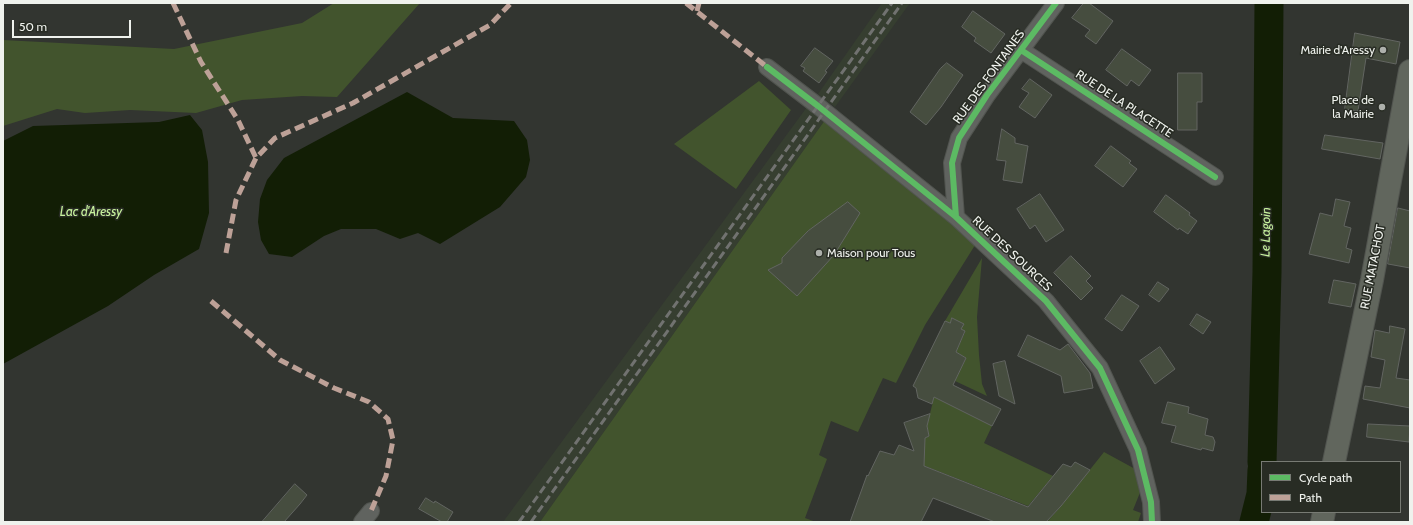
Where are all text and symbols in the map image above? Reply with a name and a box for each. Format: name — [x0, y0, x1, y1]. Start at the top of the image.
scale bar — [14, 12, 133, 38]
text: 50 m — [19, 19, 47, 34]
street label: RUE DES FONTAINES — [950, 27, 1028, 127]
place label: Mairie d'Aressy — [1300, 43, 1375, 57]
marker: Mairie d'Aressy — [1378, 45, 1388, 55]
street label: RUE DE LA PLACETTE — [1073, 67, 1175, 141]
place label: Place de la Mairie — [1332, 93, 1374, 121]
marker: Place de la Mairie — [1377, 102, 1387, 112]
water label: Lac d'Aressy — [60, 204, 122, 220]
water label: Le Lagoin — [1258, 207, 1274, 257]
street label: RUE DES SOURCES — [969, 213, 1055, 295]
street label: RUE MATACHOT — [1358, 223, 1388, 311]
place label: Maison pour Tous — [827, 246, 915, 260]
marker: Maison pour Tous — [814, 248, 824, 258]
legend — [1261, 461, 1401, 513]
text: Cycle path — [1299, 470, 1352, 485]
text: Path — [1299, 490, 1322, 505]

